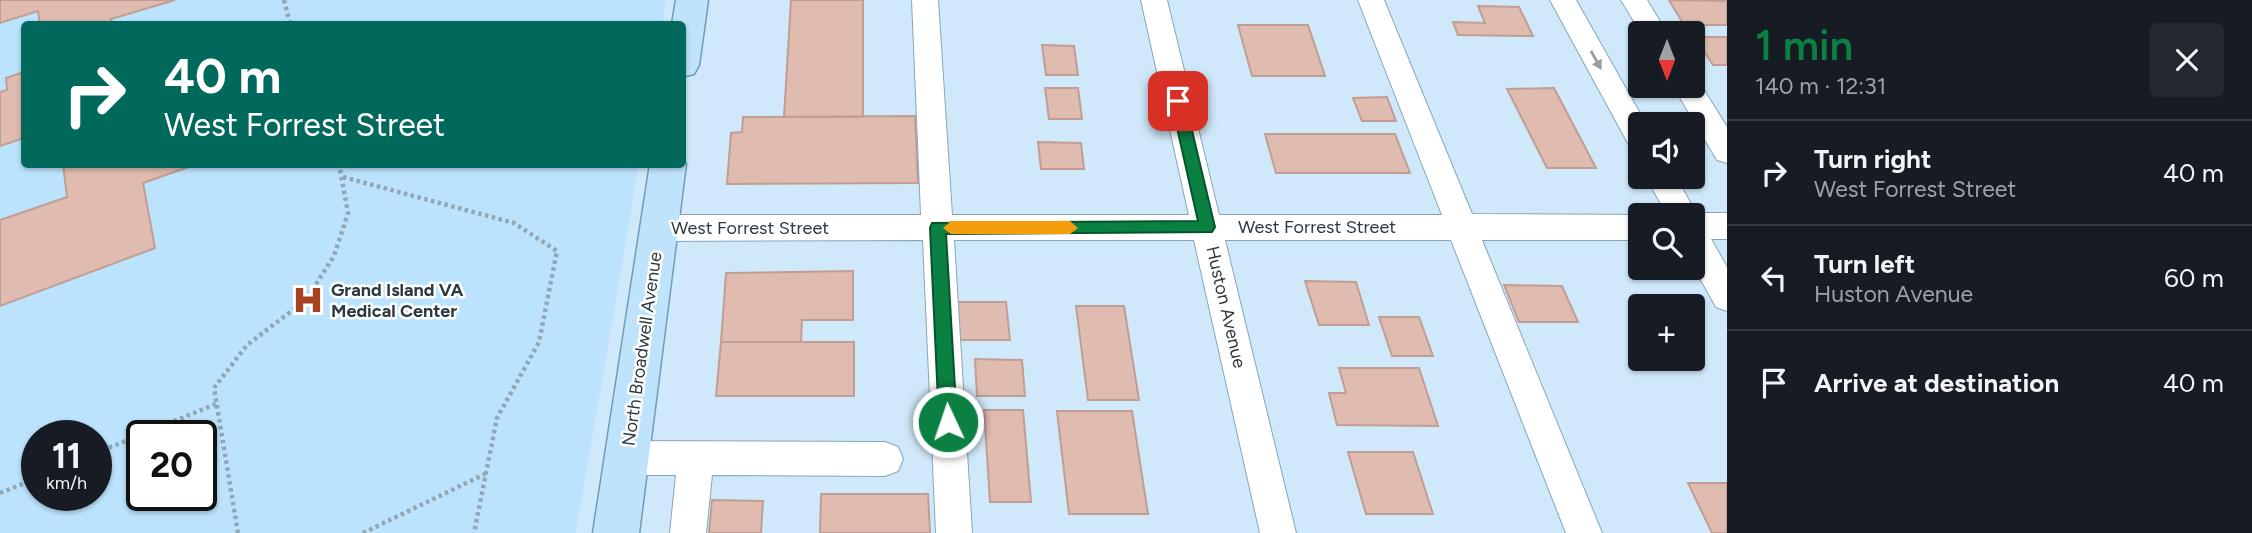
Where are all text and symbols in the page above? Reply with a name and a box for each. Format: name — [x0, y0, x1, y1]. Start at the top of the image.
text: 1 min — [1755, 20, 1853, 71]
north arrow — [1628, 21, 1704, 98]
map controls — [1628, 21, 1705, 371]
button: close — [2150, 23, 2224, 97]
text: 40 m — [164, 46, 281, 105]
icon: right — [49, 49, 140, 140]
one-way arrow — [1590, 50, 1602, 69]
pin — [1148, 71, 1208, 131]
text: 140 m · 12:31 — [1755, 72, 1886, 100]
icon: arrive — [1159, 82, 1197, 120]
text: West Forrest Street — [164, 106, 445, 144]
button: sound — [1628, 112, 1705, 189]
text: Turn right — [1814, 143, 1931, 175]
icon: right — [1755, 154, 1793, 192]
text: 40 m — [2163, 157, 2224, 189]
text: West Forrest Street — [1814, 175, 2016, 203]
button: search — [1628, 203, 1705, 280]
street label: West Forrest Street — [1238, 216, 1396, 238]
street label: West Forrest Street — [671, 217, 829, 239]
street label: Huston Avenue — [1201, 244, 1251, 370]
text: Turn left — [1814, 248, 1915, 280]
street label: North Broadwell Avenue — [617, 250, 667, 448]
icon: left — [1755, 259, 1793, 297]
text: 60 m — [2164, 262, 2224, 294]
place label: Grand Island VA Medical Center — [331, 279, 463, 322]
text: Huston Avenue — [1814, 280, 1973, 308]
hospital icon: Grand Island VA Medical Center — [291, 283, 325, 317]
button: + — [1628, 294, 1705, 371]
icon: arrive — [1755, 364, 1793, 402]
text: Arrive at destination — [1814, 367, 2059, 399]
text: 40 m — [2163, 367, 2224, 399]
position arrow — [911, 385, 985, 459]
speed limit sign: 20 — [126, 420, 217, 511]
text: 11 — [52, 435, 81, 477]
text: km/h — [46, 472, 87, 494]

